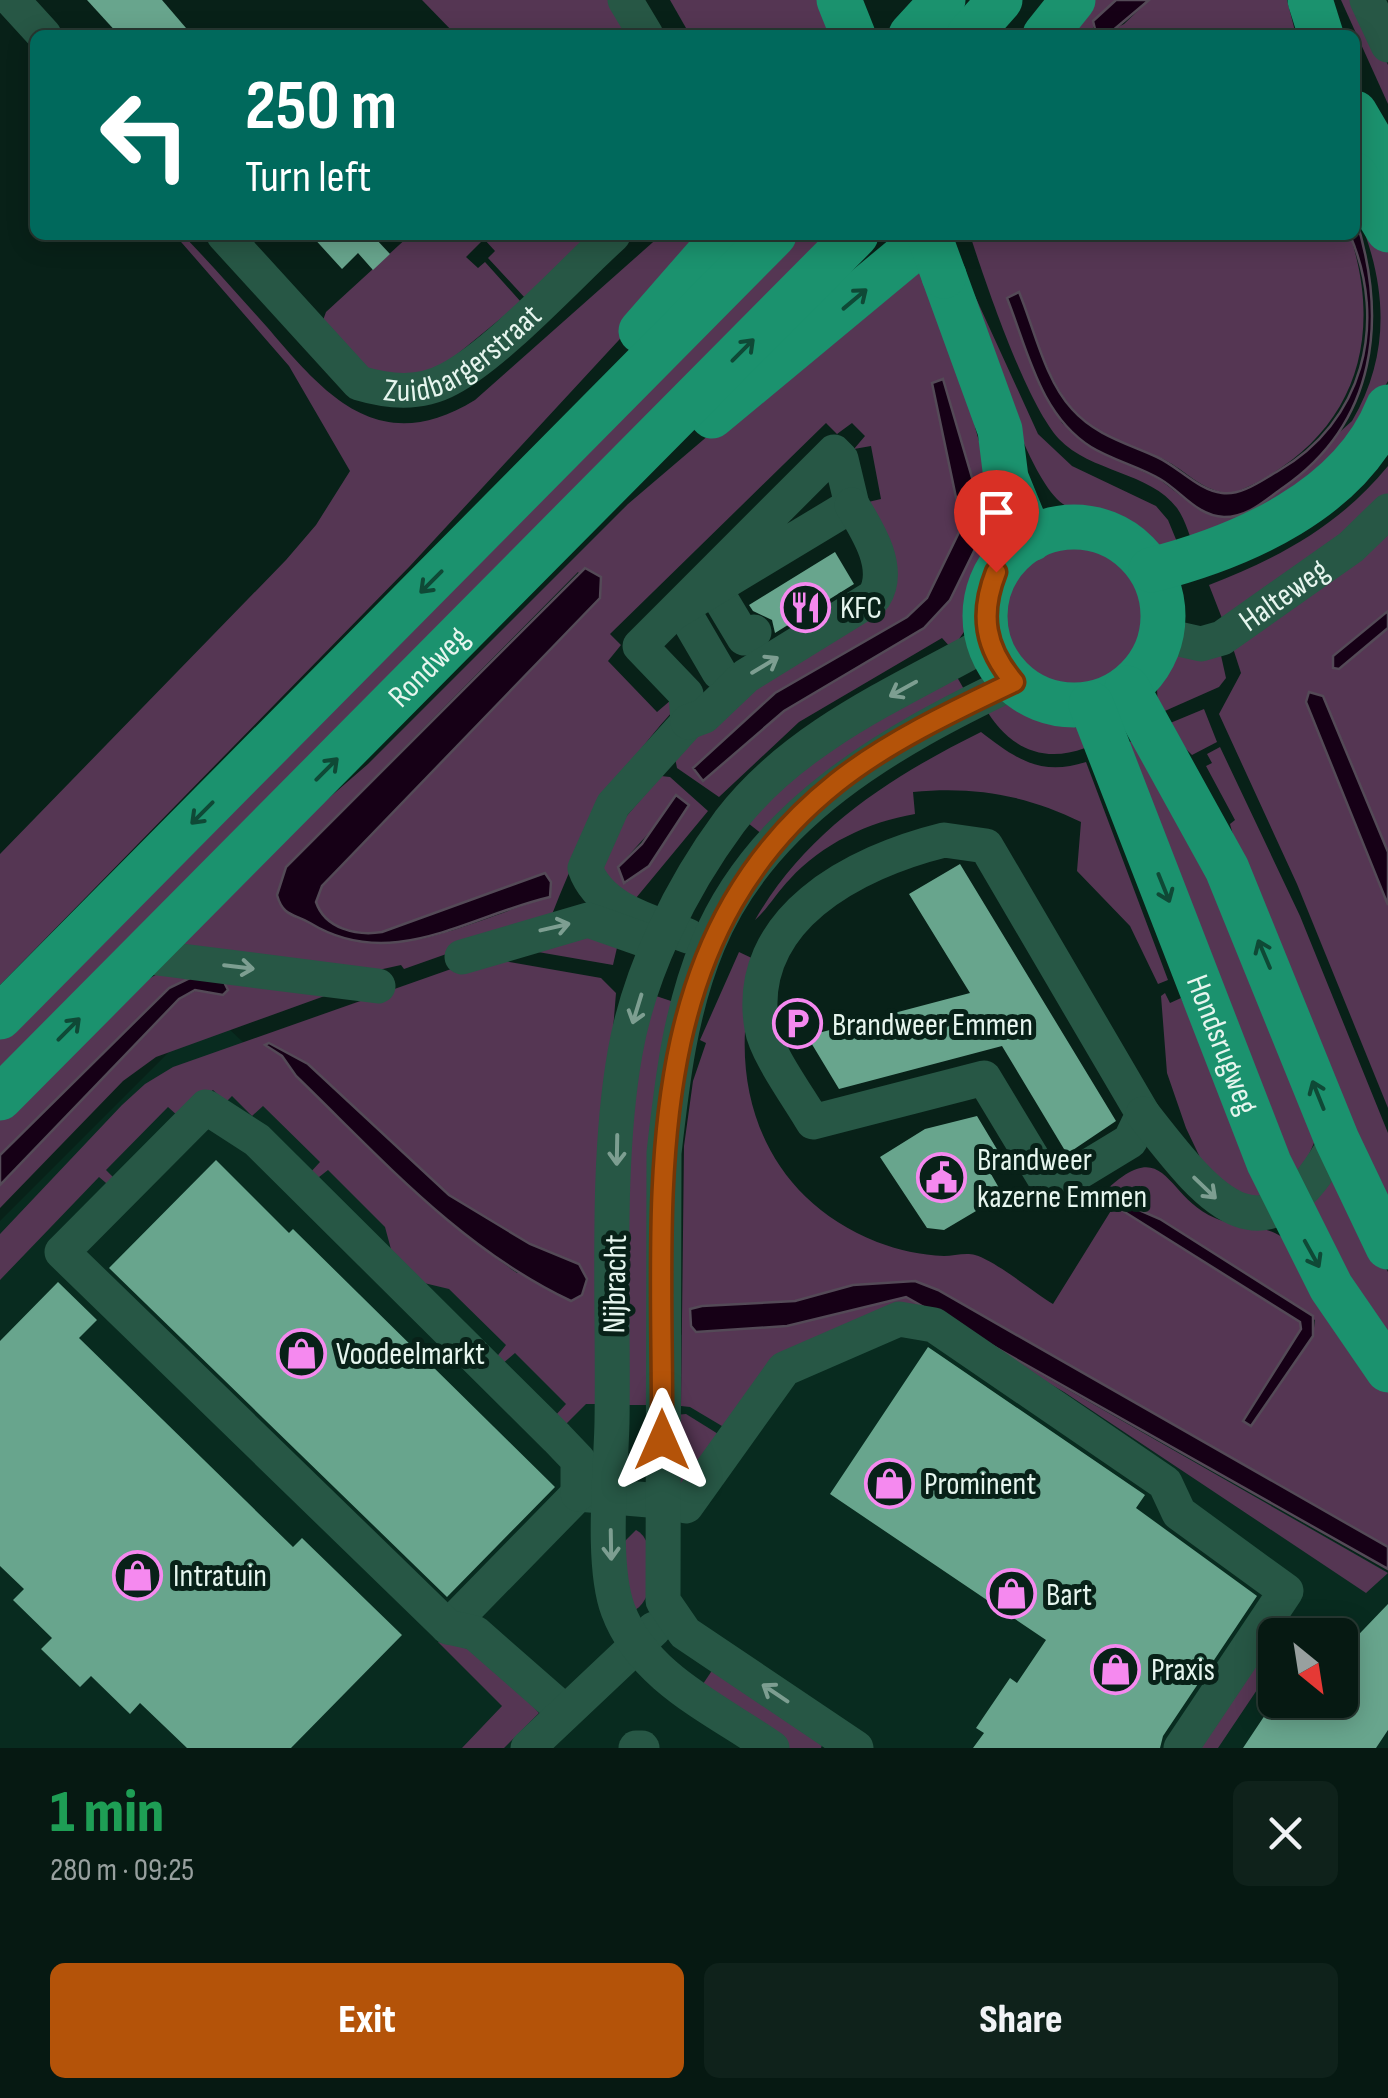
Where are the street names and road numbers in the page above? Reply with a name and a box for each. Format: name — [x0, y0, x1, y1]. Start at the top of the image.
street label: Zuidbargerstraat — [382, 297, 550, 411]
street label: Halteweg — [1232, 551, 1337, 641]
street label: Rondweg — [381, 619, 478, 716]
street label: Hondsrugweg — [1177, 969, 1266, 1120]
street label: Nijbracht — [595, 1234, 636, 1334]

